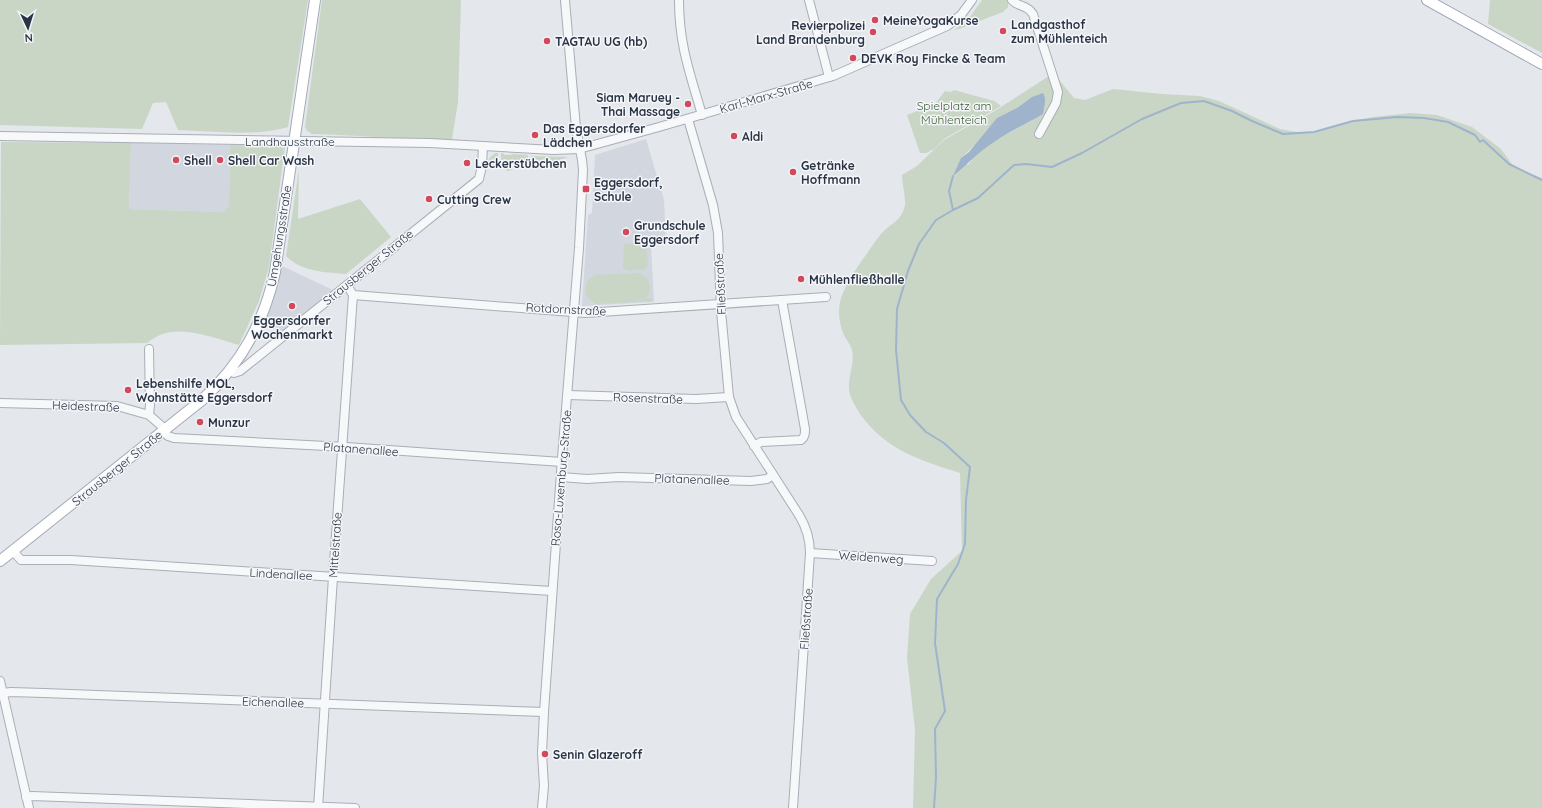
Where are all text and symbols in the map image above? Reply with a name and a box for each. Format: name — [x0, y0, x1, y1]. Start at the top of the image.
north arrow — [8, 8, 48, 48]
place label: MeineYogaKurse — [883, 13, 979, 28]
marker: MeineYogaKurse — [870, 15, 880, 25]
place label: Landgasthof zum Mühlenteich — [1011, 17, 1108, 46]
place label: Revierpolizei Land Brandenburg — [756, 18, 865, 47]
marker: Landgasthof zum Mühlenteich — [998, 26, 1008, 36]
marker: Revierpolizei Land Brandenburg — [868, 27, 878, 37]
text: N — [24, 31, 33, 45]
place label: TAGTAU UG (hb) — [555, 34, 647, 49]
marker: TAGTAU UG (hb) — [542, 36, 552, 46]
place label: DEVK Roy Fincke & Team — [861, 51, 1006, 66]
marker: DEVK Roy Fincke & Team — [848, 53, 858, 63]
street label: Karl-Marx-Straße — [718, 75, 815, 116]
place label: Siam Maruey - Thai Massage — [596, 90, 680, 119]
park label: Spielplatz am Mühlenteich — [917, 98, 991, 127]
marker: Siam Maruey - Thai Massage — [683, 99, 693, 109]
place label: Das Eggersdorfer Lädchen — [543, 121, 646, 150]
place label: Aldi — [742, 129, 763, 144]
marker: Das Eggersdorfer Lädchen — [530, 130, 540, 140]
marker: Aldi — [729, 131, 739, 141]
street label: Landhausstraße — [245, 134, 335, 149]
place label: Shell — [184, 153, 212, 168]
place label: Shell Car Wash — [228, 153, 314, 168]
marker: Shell — [171, 155, 181, 165]
marker: Shell Car Wash — [215, 155, 225, 165]
place label: Leckerstübchen — [475, 156, 567, 171]
marker: Leckerstübchen — [462, 158, 472, 168]
place label: Getränke Hoffmann — [801, 158, 861, 187]
marker: Getränke Hoffmann — [788, 167, 798, 177]
place label: Eggersdorf, Schule — [594, 175, 663, 204]
street label: Umgehungsstraße — [264, 184, 294, 288]
marker: Eggersdorf, Schule — [581, 184, 591, 194]
place label: Cutting Crew — [437, 192, 511, 207]
marker: Cutting Crew — [424, 194, 434, 204]
place label: Grundschule Eggersdorf — [634, 218, 706, 247]
street label: Strausberger Straße — [320, 226, 416, 308]
marker: Grundschule Eggersdorf — [621, 227, 631, 237]
street label: Fließstraße — [711, 253, 729, 315]
place label: Mühlenfließhalle — [809, 272, 905, 287]
marker: Mühlenfließhalle — [796, 274, 806, 284]
street label: Rotdornstraße — [525, 299, 607, 319]
marker: Eggersdorfer Wochenmarkt — [287, 301, 297, 311]
place label: Eggersdorfer Wochenmarkt — [251, 313, 333, 342]
place label: Lebenshilfe MOL, Wohnstätte Eggersdorf — [136, 376, 273, 405]
marker: Lebenshilfe MOL, Wohnstätte Eggersdorf — [123, 385, 133, 395]
street label: Rosenstraße — [613, 389, 683, 407]
street label: Heidestraße — [52, 397, 120, 415]
street label: Rosa-Luxemburg-Straße — [548, 409, 574, 547]
place label: Munzur — [208, 415, 250, 430]
marker: Munzur — [195, 417, 205, 427]
street label: Strausberger Straße — [69, 427, 165, 509]
street label: Platanenallee — [323, 439, 399, 459]
street label: Platanenallee — [654, 470, 730, 488]
street label: Mittelstraße — [325, 512, 345, 578]
street label: Weidenweg — [838, 547, 904, 567]
street label: Lindenallee — [249, 565, 313, 583]
street label: Fließstraße — [796, 588, 816, 650]
street label: Eichenallee — [242, 693, 305, 711]
place label: Senin Glazeroff — [553, 747, 643, 762]
marker: Senin Glazeroff — [540, 749, 550, 759]

